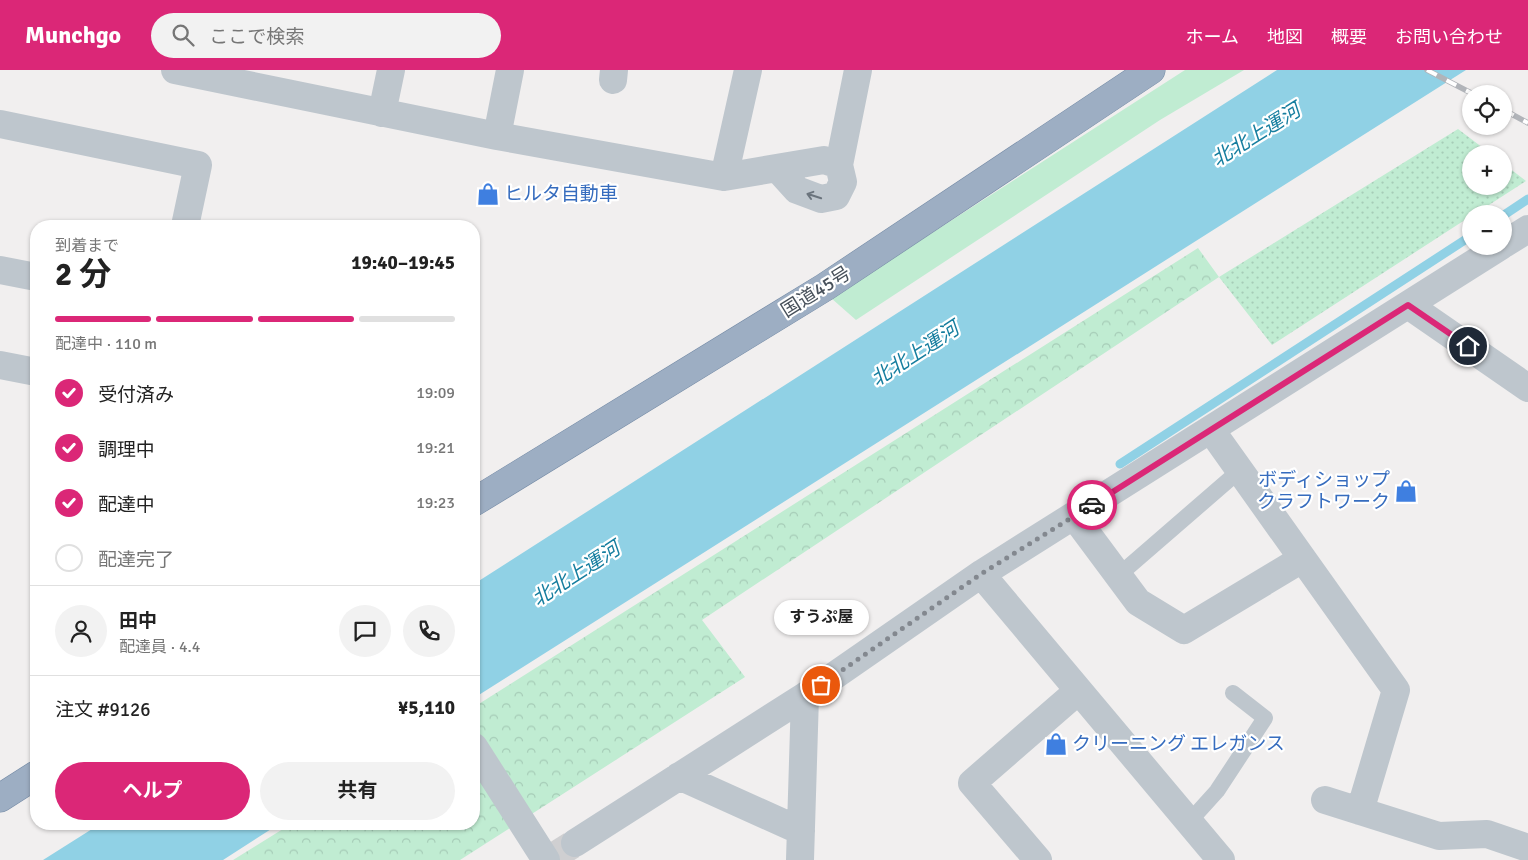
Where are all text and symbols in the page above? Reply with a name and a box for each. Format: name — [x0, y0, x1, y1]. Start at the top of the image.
search box — [151, 13, 501, 58]
text: Munchgo — [25, 20, 121, 50]
icon: search — [169, 21, 197, 49]
text: ここで検索 — [209, 25, 304, 49]
text: ホーム — [1186, 26, 1239, 48]
text: 地図 — [1267, 26, 1303, 48]
text: 概要 — [1331, 26, 1367, 48]
text: お問い合わせ — [1395, 26, 1503, 48]
map controls — [1462, 85, 1512, 255]
button: locate — [1462, 85, 1512, 135]
water label: 北北上運河 — [1207, 96, 1308, 172]
button: + — [1462, 145, 1512, 195]
shop icon: ヒルタ自動車 — [475, 181, 501, 207]
place label: ヒルタ自動車 — [504, 182, 618, 206]
one-way arrow — [807, 191, 822, 200]
button: − — [1462, 205, 1512, 255]
text: 到着まで — [55, 236, 119, 256]
text: 19:40–19:45 — [351, 251, 455, 275]
text: 2 分 — [55, 255, 111, 294]
street label: 国道45号 — [777, 261, 855, 323]
water label: 北北上運河 — [866, 314, 967, 392]
pin — [1447, 325, 1489, 367]
icon: home — [1454, 332, 1482, 360]
text: 配達中 · 110 m — [55, 334, 157, 354]
icon: check — [55, 379, 83, 407]
text: 受付済み — [98, 383, 174, 407]
text: 19:09 — [416, 383, 455, 403]
icon: check — [55, 434, 83, 462]
text: 調理中 — [98, 438, 155, 462]
text: 19:21 — [416, 438, 455, 458]
place label: ボディショップ クラフトワーク — [1257, 468, 1390, 514]
shop icon: ボディショップ クラフトワーク — [1393, 478, 1419, 504]
courier — [1067, 480, 1117, 530]
icon: check — [55, 489, 83, 517]
icon: car — [1078, 491, 1106, 519]
text: 配達中 — [98, 493, 155, 517]
text: 19:23 — [416, 493, 455, 513]
water label: 北北上運河 — [527, 534, 628, 612]
text: 配達完了 — [98, 548, 174, 572]
callout: すうぷ屋 — [774, 600, 868, 635]
button: person — [55, 605, 107, 657]
button: chat — [339, 605, 391, 657]
button: phone — [403, 605, 455, 657]
text: すうぷ屋 — [789, 607, 854, 627]
text: 田中 — [119, 609, 157, 633]
text: 配達員 · 4.4 — [119, 637, 200, 657]
pin — [800, 664, 842, 706]
icon: bag — [807, 671, 835, 699]
text: ¥5,110 — [398, 696, 455, 720]
text: 注文 #9126 — [55, 698, 150, 722]
shop icon: クリーニング エレガンス — [1043, 731, 1069, 757]
place label: クリーニング エレガンス — [1072, 732, 1285, 756]
button: ヘルプ — [55, 762, 250, 820]
button: 共有 — [260, 762, 455, 820]

